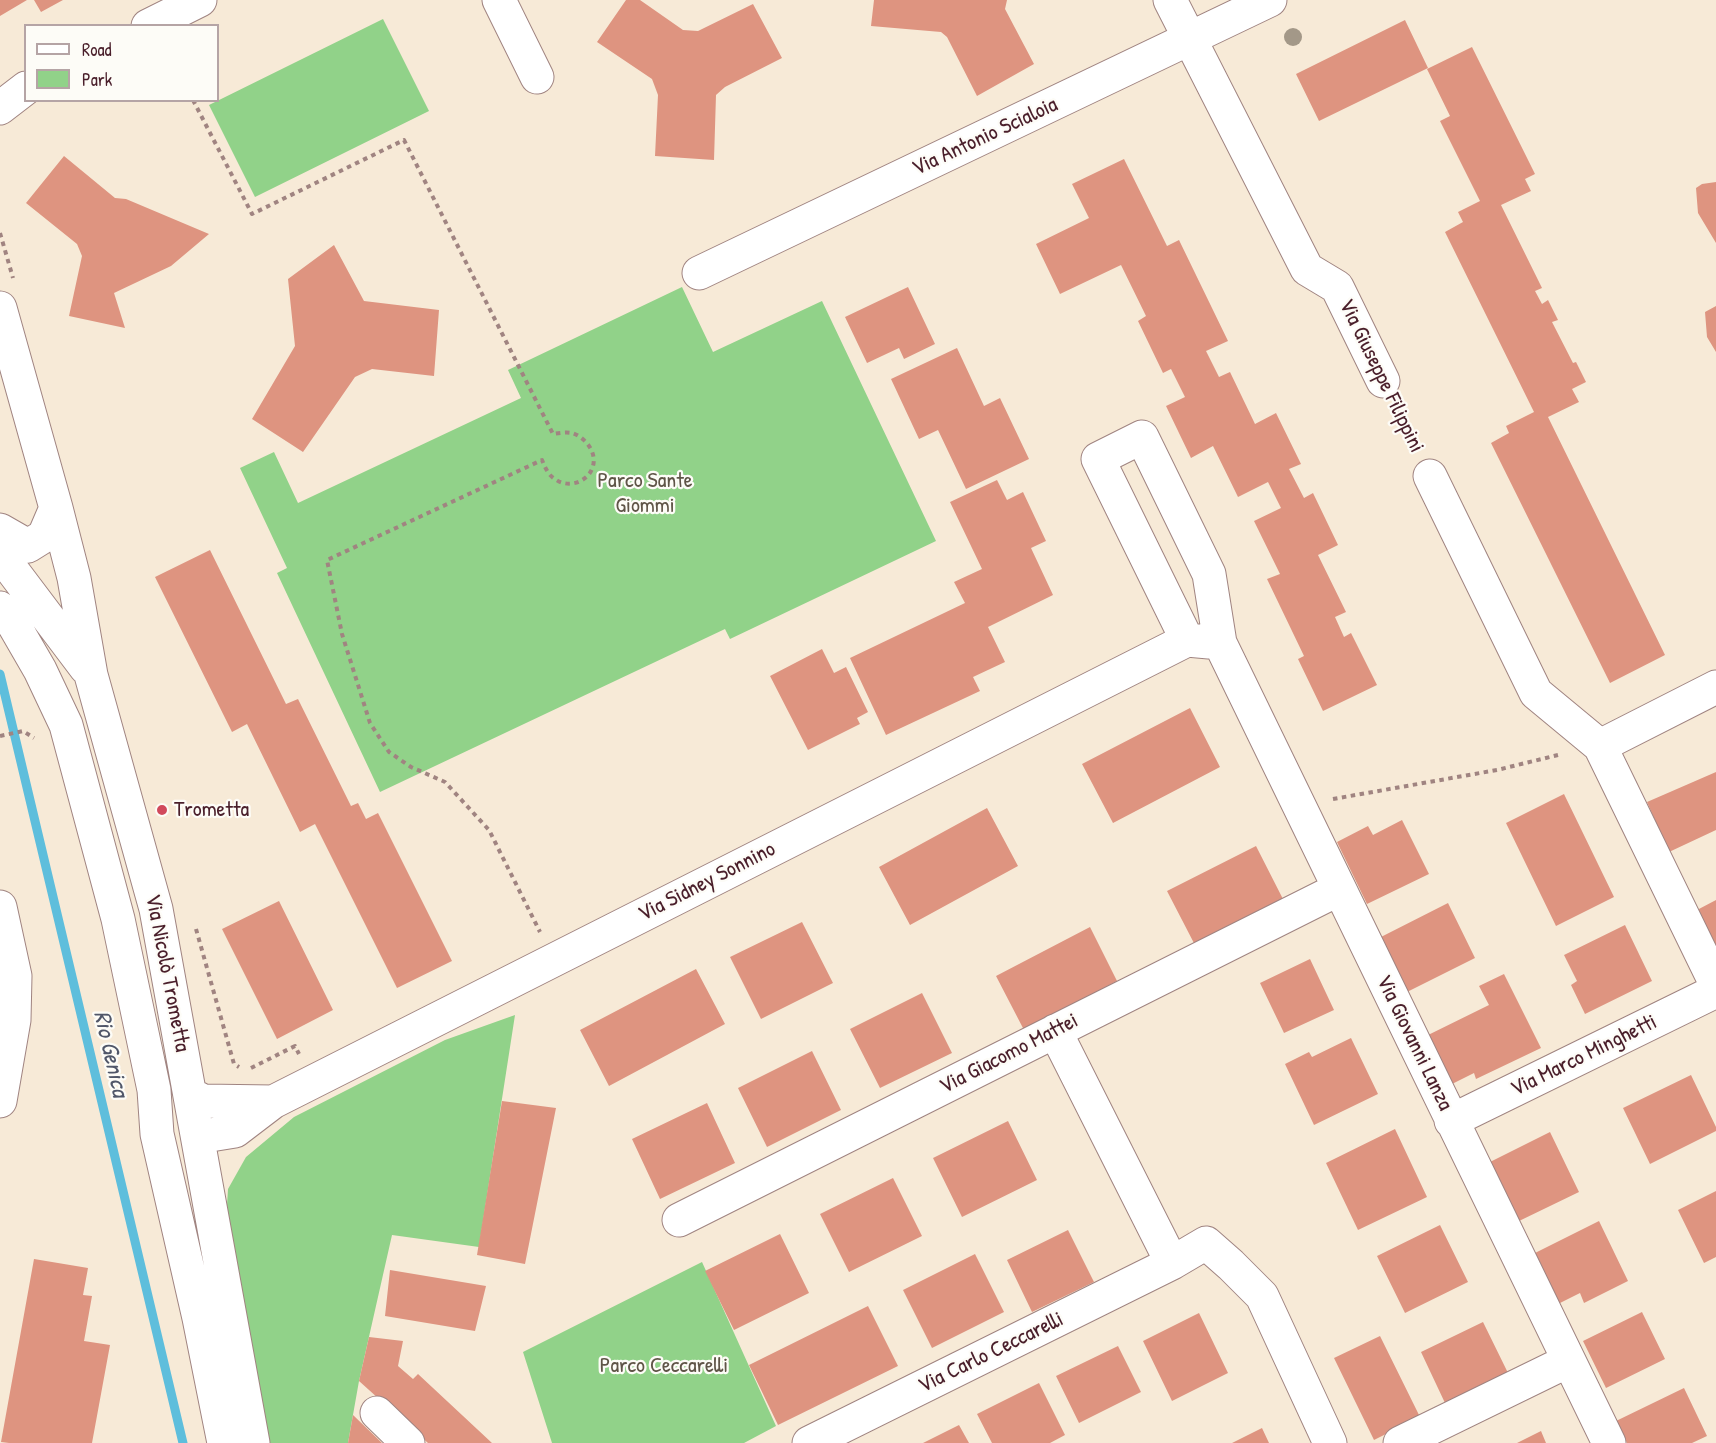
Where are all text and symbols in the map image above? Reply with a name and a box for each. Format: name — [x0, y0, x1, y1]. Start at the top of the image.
legend — [24, 24, 219, 102]
text: Road — [82, 37, 112, 62]
text: Park — [82, 67, 112, 92]
street label: Via Antonio Scialoia — [908, 92, 1062, 182]
street label: Via Giuseppe Filippini — [1332, 295, 1430, 457]
park label: Parco Sante Giommi — [597, 468, 693, 520]
place label: Trometta — [174, 797, 249, 823]
marker: Trometta — [155, 803, 169, 817]
street label: Via Sidney Sonnino — [634, 836, 780, 928]
street label: Via Nicolò Trometta — [139, 892, 195, 1054]
street label: Via Giovanni Lanza — [1370, 971, 1458, 1115]
water label: Rio Genica — [86, 1008, 134, 1100]
street label: Via Giacomo Mattei — [935, 1008, 1083, 1100]
street label: Via Marco Minghetti — [1507, 1009, 1661, 1103]
street label: Via Carlo Ceccarelli — [914, 1306, 1068, 1400]
park label: Parco Ceccarelli — [600, 1353, 728, 1379]

